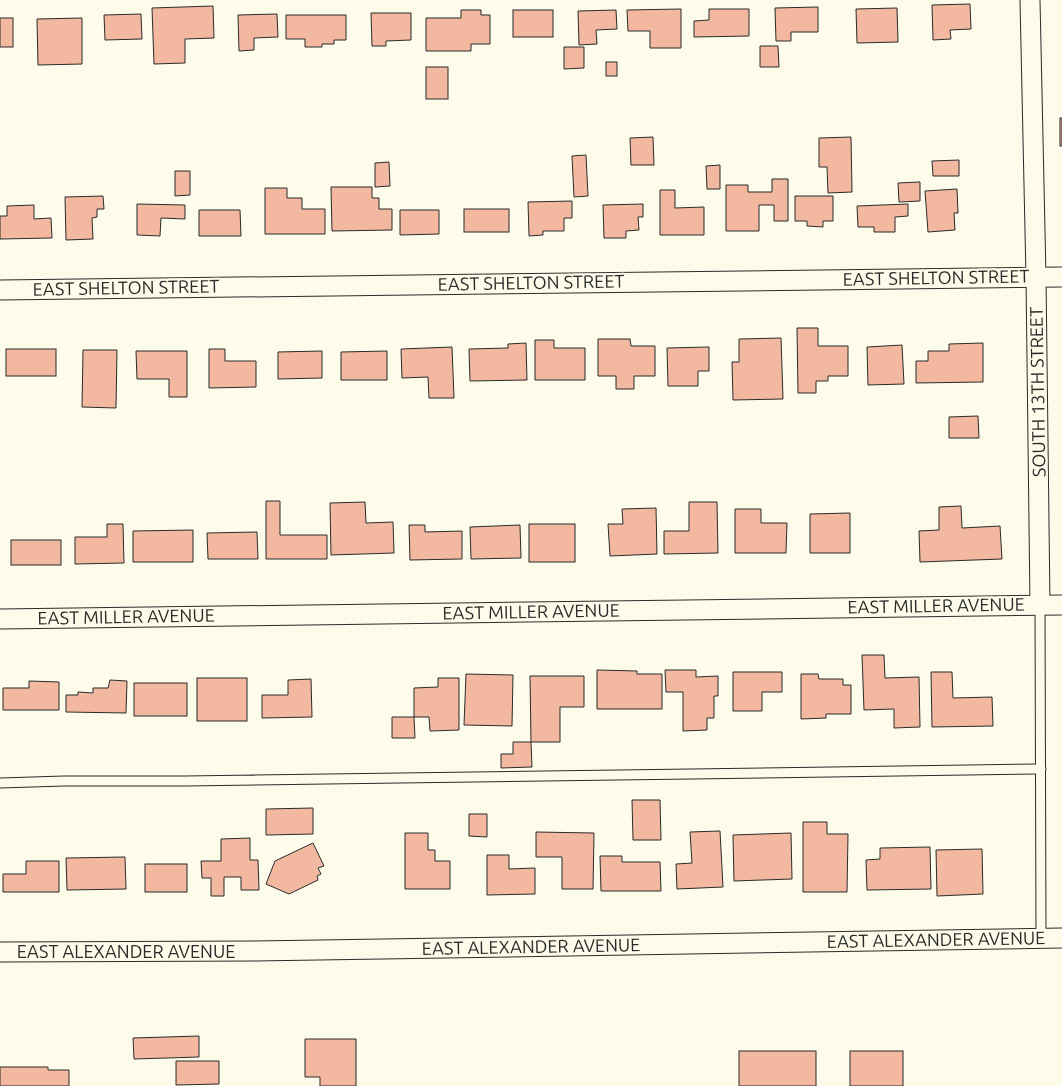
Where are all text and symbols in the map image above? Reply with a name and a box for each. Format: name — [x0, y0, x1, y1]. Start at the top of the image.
street label: EAST SHELTON STREET — [842, 265, 1030, 289]
street label: EAST SHELTON STREET — [437, 270, 625, 294]
street label: EAST SHELTON STREET — [32, 275, 220, 299]
street label: SOUTH 13TH STREET — [1026, 307, 1048, 477]
street label: EAST MILLER AVENUE — [847, 593, 1025, 617]
street label: EAST MILLER AVENUE — [442, 599, 620, 623]
street label: EAST MILLER AVENUE — [37, 604, 215, 628]
street label: EAST ALEXANDER AVENUE — [826, 927, 1045, 951]
street label: EAST ALEXANDER AVENUE — [421, 934, 640, 958]
street label: EAST ALEXANDER AVENUE — [17, 941, 235, 961]

